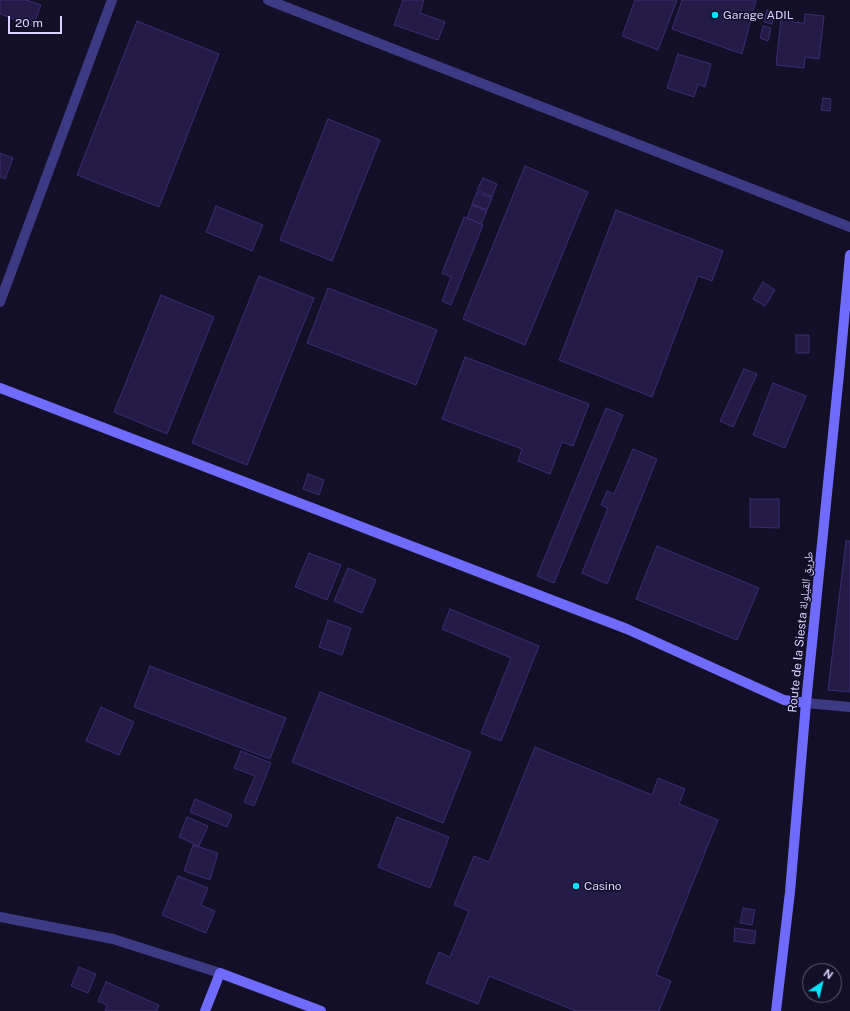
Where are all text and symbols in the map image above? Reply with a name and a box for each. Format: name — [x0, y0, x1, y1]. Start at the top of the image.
scale bar — [10, 8, 64, 34]
place label: Garage ADIL — [723, 8, 794, 22]
marker: Garage ADIL — [710, 10, 720, 20]
text: 20 m — [15, 16, 43, 30]
street label: Route de la Siesta طريق القيلولة — [785, 551, 817, 713]
place label: Casino — [584, 879, 622, 893]
marker: Casino — [571, 881, 581, 891]
north arrow — [802, 963, 842, 1003]
text: N — [821, 967, 835, 981]

